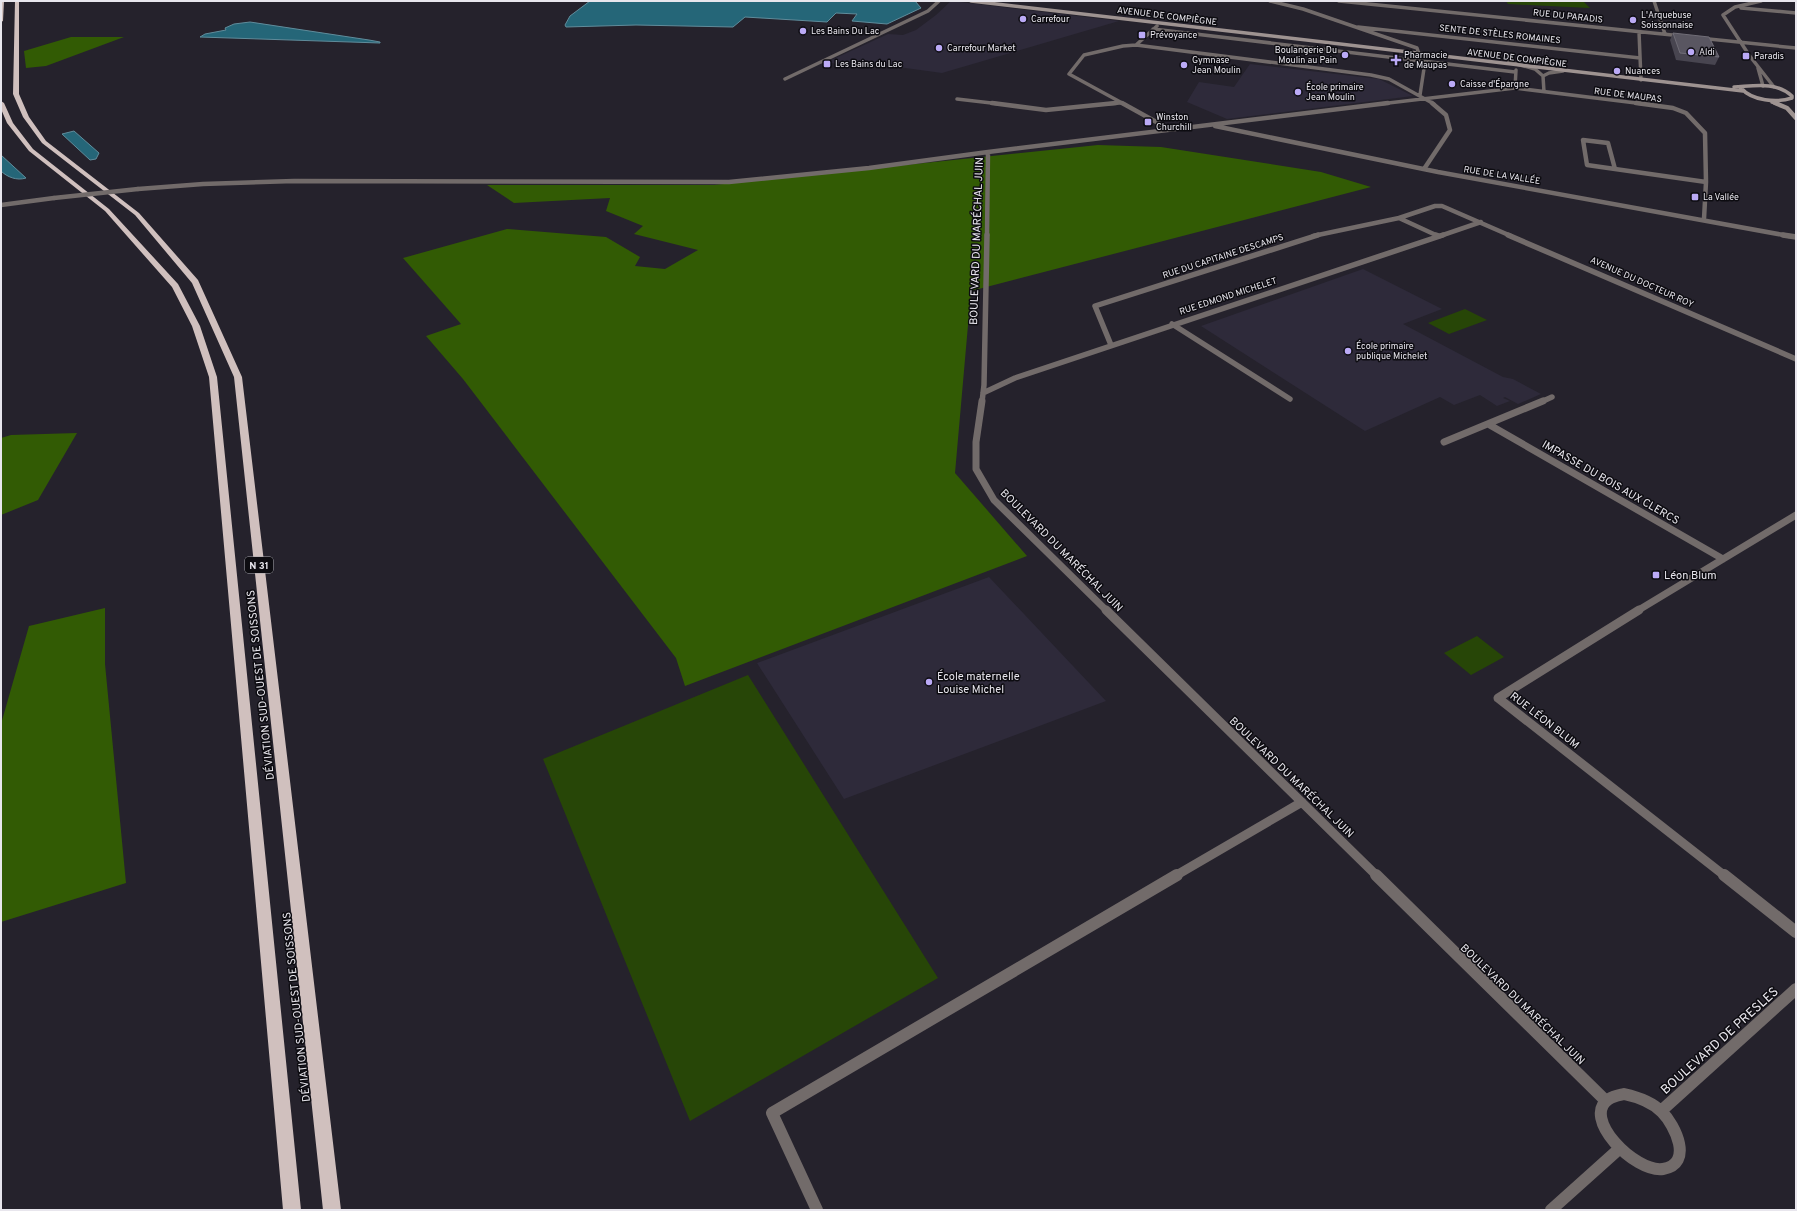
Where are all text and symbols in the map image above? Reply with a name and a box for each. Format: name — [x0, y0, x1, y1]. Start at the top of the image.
street label: AVENUE DE COMPIÈGNE — [1116, 4, 1218, 28]
street label: RUE DU PARADIS — [1532, 7, 1604, 26]
place label: L'Arquebuse Soissonnaise — [1641, 10, 1693, 31]
marker: Carrefour — [1018, 14, 1028, 24]
place label: Carrefour — [1031, 14, 1070, 25]
marker: L'Arquebuse Soissonnaise — [1628, 15, 1638, 25]
street label: SENTE DE STÈLES ROMAINES — [1439, 22, 1561, 46]
marker: Les Bains Du Lac — [798, 26, 808, 36]
place label: Les Bains Du Lac — [811, 26, 880, 37]
marker: Prévoyance — [1137, 30, 1147, 40]
place label: Prévoyance — [1150, 30, 1198, 41]
marker: Carrefour Market — [934, 43, 944, 53]
place label: Carrefour Market — [947, 43, 1016, 54]
place label: Boulangerie Du Moulin au Pain — [1275, 45, 1337, 66]
street label: AVENUE DE COMPIÈGNE — [1466, 46, 1568, 70]
marker: Aldi — [1686, 47, 1696, 57]
place label: Aldi — [1699, 47, 1715, 58]
marker: Boulangerie Du Moulin au Pain — [1340, 50, 1350, 60]
place label: Pharmacie de Maupas — [1404, 50, 1447, 71]
marker: Paradis — [1741, 51, 1751, 61]
place label: Paradis — [1754, 51, 1784, 62]
place label: Gymnase Jean Moulin — [1192, 55, 1241, 76]
marker: Pharmacie de Maupas — [1391, 55, 1401, 65]
marker: Les Bains du Lac — [822, 59, 832, 69]
place label: Les Bains du Lac — [835, 59, 903, 70]
marker: Gymnase Jean Moulin — [1179, 60, 1189, 70]
marker: Nuances — [1612, 66, 1622, 76]
place label: Nuances — [1625, 66, 1660, 77]
place label: Caisse d'Épargne — [1460, 78, 1529, 90]
marker: Caisse d'Épargne — [1447, 79, 1457, 89]
place label: École primaire Jean Moulin — [1306, 81, 1364, 103]
street label: RUE DE MAUPAS — [1593, 86, 1662, 105]
marker: École primaire Jean Moulin — [1293, 87, 1303, 97]
place label: Winston Churchill — [1156, 112, 1192, 133]
marker: Winston Churchill — [1143, 117, 1153, 127]
street label: BOULEVARD DU MARÉCHAL JUIN — [966, 157, 987, 325]
street label: RUE DE LA VALLÉE — [1463, 163, 1541, 187]
marker: La Vallée — [1690, 192, 1700, 202]
place label: La Vallée — [1703, 192, 1739, 203]
street label: RUE DU CAPITAINE DESCAMPS — [1161, 232, 1285, 281]
street label: AVENUE DU DOCTEUR ROY — [1588, 255, 1695, 310]
street label: RUE EDMOND MICHELET — [1178, 275, 1278, 317]
place label: École primaire publique Michelet — [1356, 340, 1427, 362]
marker: École primaire publique Michelet — [1343, 346, 1353, 356]
street label: IMPASSE DU BOIS AUX CLERCS — [1539, 438, 1682, 528]
street label: BOULEVARD DU MARÉCHAL JUIN — [997, 486, 1126, 615]
road number: N 31 — [245, 557, 273, 573]
place label: Léon Blum — [1664, 569, 1717, 583]
marker: Léon Blum — [1651, 570, 1661, 580]
street label: DÉVIATION SUD-OUEST DE SOISSONS — [243, 589, 278, 781]
place label: École maternelle Louise Michel — [937, 669, 1020, 697]
marker: École maternelle Louise Michel — [924, 677, 934, 687]
street label: RUE LÉON BLUM — [1507, 688, 1583, 752]
street label: BOULEVARD DU MARÉCHAL JUIN — [1226, 714, 1357, 841]
street label: DÉVIATION SUD-OUEST DE SOISSONS — [279, 911, 314, 1103]
street label: BOULEVARD DU MARÉCHAL JUIN — [1457, 941, 1588, 1068]
street label: BOULEVARD DE PRESLES — [1658, 984, 1783, 1099]

